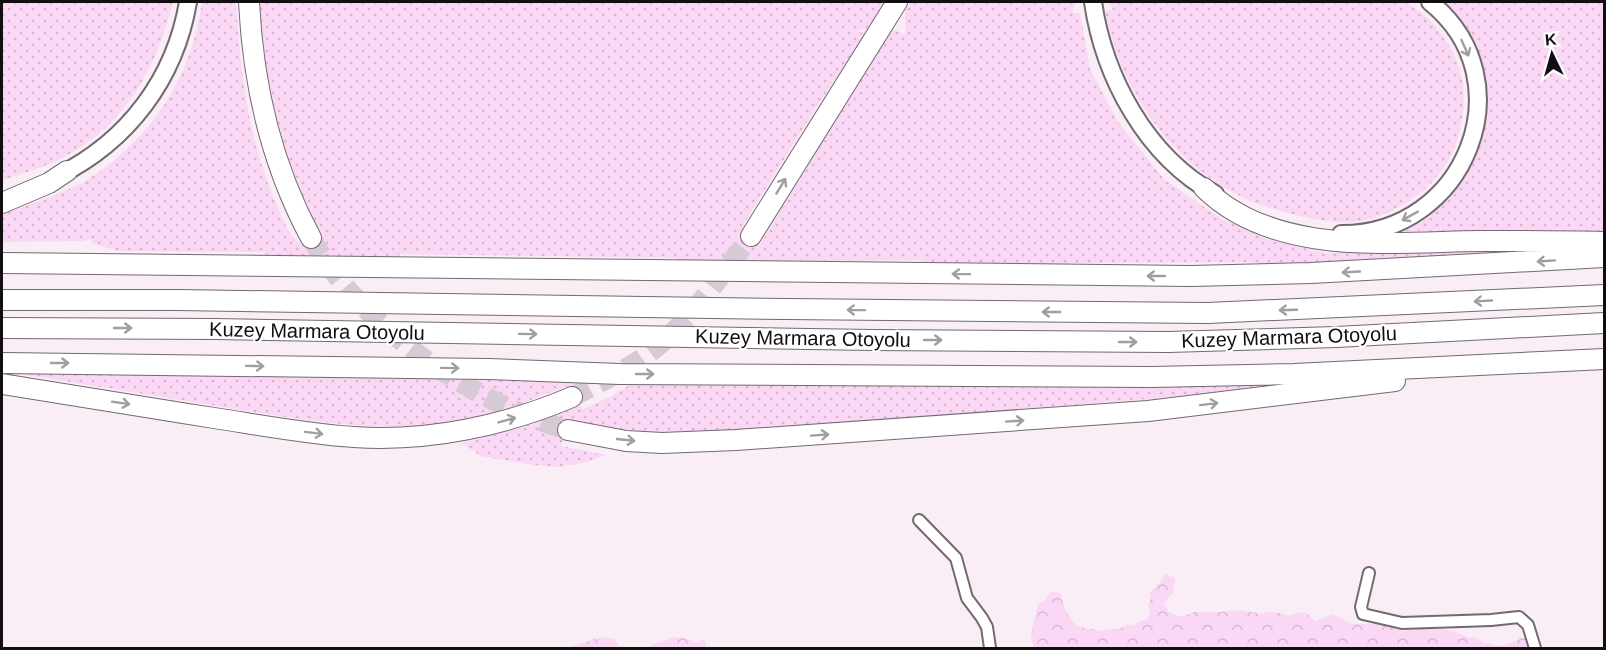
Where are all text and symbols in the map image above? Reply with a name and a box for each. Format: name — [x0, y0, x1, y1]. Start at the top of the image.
north arrow — [1522, 24, 1582, 84]
text: K — [1544, 31, 1558, 49]
one-way arrow — [1459, 38, 1471, 56]
one-way arrow — [775, 178, 787, 195]
one-way arrow — [1402, 211, 1420, 222]
one-way arrow — [1537, 256, 1557, 267]
one-way arrow — [1342, 266, 1362, 277]
one-way arrow — [952, 268, 972, 280]
one-way arrow — [1147, 270, 1167, 282]
one-way arrow — [1474, 296, 1494, 307]
one-way arrow — [847, 304, 867, 316]
one-way arrow — [1279, 305, 1299, 316]
one-way arrow — [1042, 306, 1062, 318]
street label: Kuzey Marmara Otoyolu — [209, 318, 425, 344]
street label: Kuzey Marmara Otoyolu — [1181, 322, 1397, 352]
one-way arrow — [112, 323, 132, 334]
street label: Kuzey Marmara Otoyolu — [695, 325, 911, 351]
one-way arrow — [517, 328, 537, 339]
one-way arrow — [922, 334, 942, 346]
one-way arrow — [1117, 336, 1137, 348]
one-way arrow — [49, 357, 69, 369]
one-way arrow — [244, 360, 264, 372]
one-way arrow — [439, 363, 459, 374]
one-way arrow — [634, 368, 654, 380]
one-way arrow — [111, 398, 131, 409]
one-way arrow — [1199, 399, 1218, 410]
one-way arrow — [497, 413, 516, 425]
one-way arrow — [1004, 416, 1024, 427]
one-way arrow — [304, 427, 324, 438]
one-way arrow — [810, 429, 830, 440]
one-way arrow — [615, 435, 635, 446]

